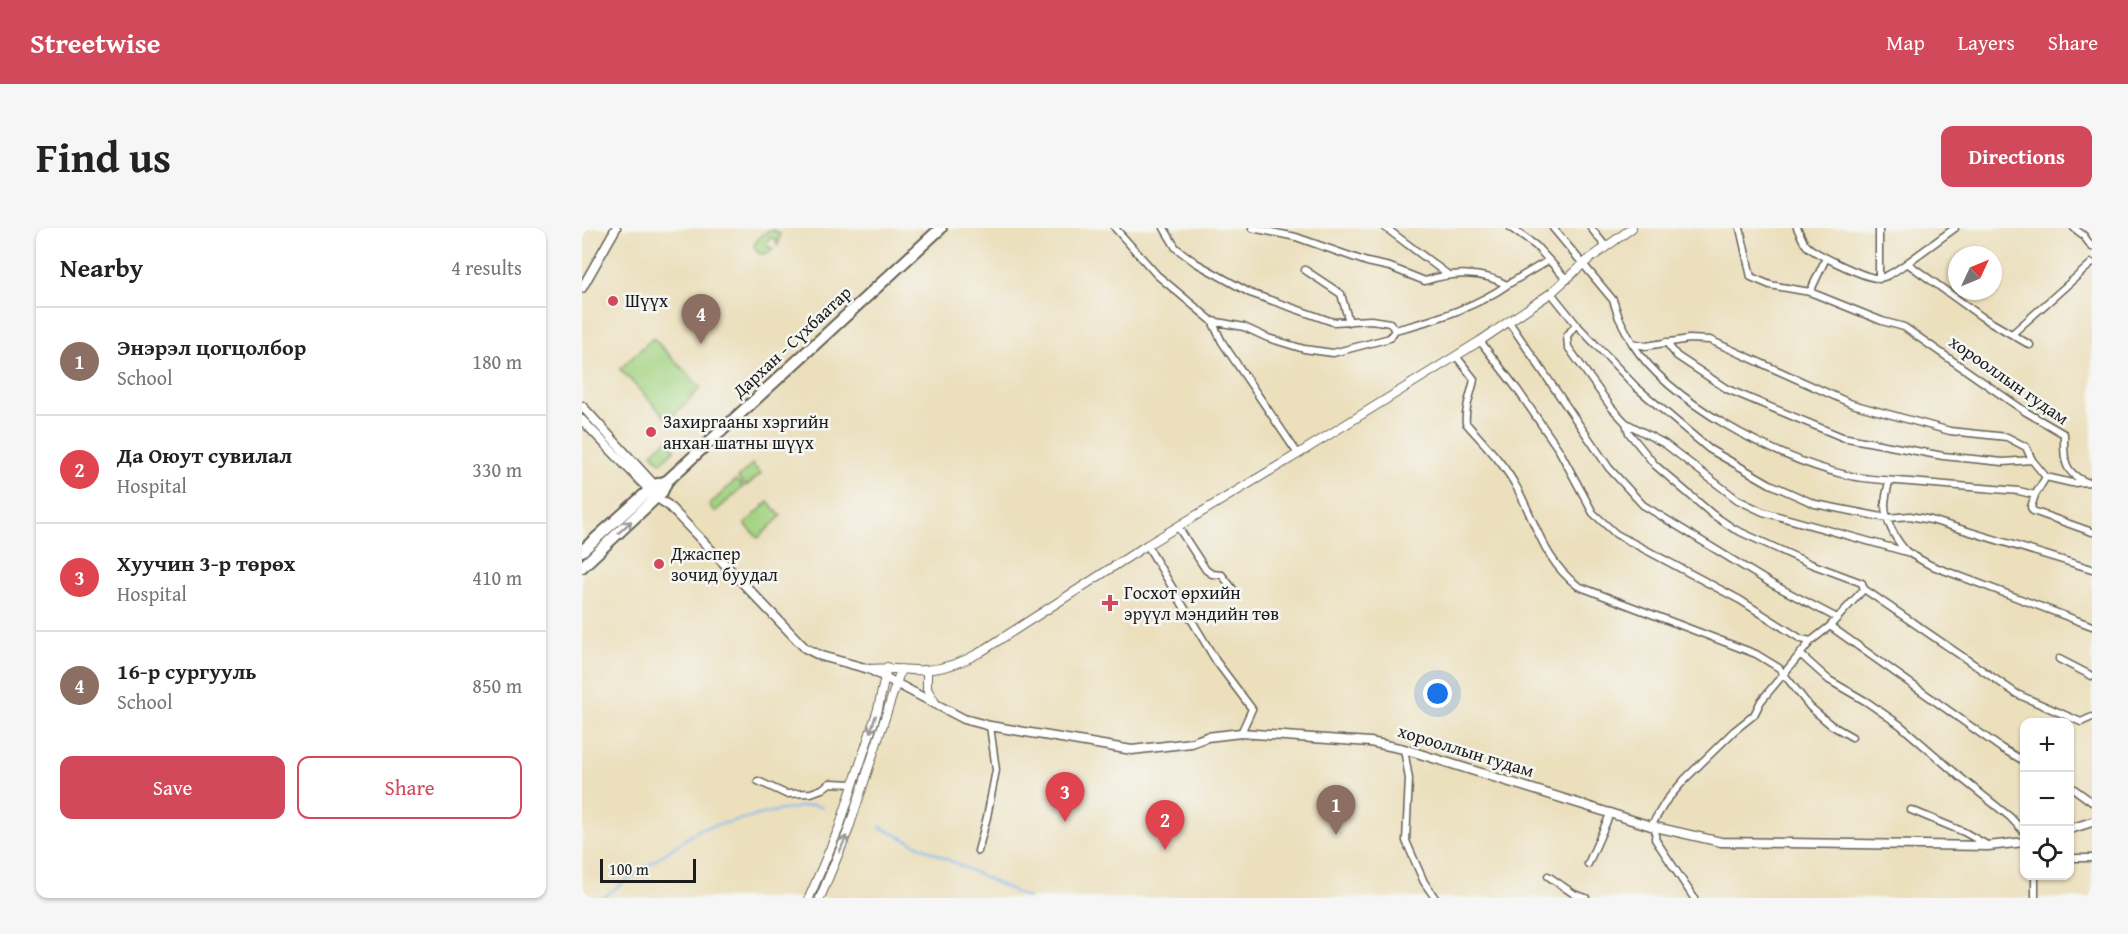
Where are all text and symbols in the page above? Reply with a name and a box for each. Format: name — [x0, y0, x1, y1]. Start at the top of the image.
text: Streetwise — [30, 22, 160, 63]
text: Map — [1886, 27, 1925, 58]
text: Layers — [1958, 27, 2015, 58]
text: Share — [2048, 27, 2098, 58]
text: Find us — [36, 126, 171, 187]
button: Directions — [1941, 126, 2092, 187]
north arrow — [1948, 246, 2002, 300]
text: Nearby — [60, 248, 143, 287]
text: 4 results — [451, 253, 522, 282]
street label: Дархан - Сүхбаатар — [725, 279, 857, 405]
place label: Шүүх — [625, 287, 669, 314]
marker: Шүүх — [606, 294, 620, 308]
pin: 4 — [682, 294, 720, 344]
street label: хорооллын гудам — [1944, 328, 2075, 431]
text: Энэрэл цогцолбор — [117, 331, 306, 363]
text: 1 — [74, 347, 85, 376]
text: 180 m — [472, 347, 522, 376]
text: School — [117, 363, 173, 392]
place label: Захиргааны хэргийн анхан шатны шүүх — [663, 408, 829, 456]
marker: Захиргааны хэргийн анхан шатны шүүх — [644, 425, 658, 439]
text: Да Оюут сувилал — [117, 439, 292, 471]
text: 2 — [74, 455, 85, 484]
text: 330 m — [472, 455, 522, 484]
text: Hospital — [117, 471, 187, 500]
one-way arrow — [617, 520, 632, 534]
place label: Джаспер зочид буудал — [670, 540, 778, 588]
text: Хуучин 3-р төрөх — [117, 547, 295, 579]
marker: Джаспер зочид буудал — [652, 557, 666, 571]
text: 3 — [74, 563, 85, 592]
text: 410 m — [472, 563, 522, 592]
text: Hospital — [117, 579, 187, 608]
place label: Госхот өрхийн эрүүл мэндийн төв — [1124, 579, 1279, 627]
marker: Госхот өрхийн эрүүл мэндийн төв — [1101, 594, 1119, 612]
text: 16-р сургууль — [117, 655, 257, 687]
text: 4 — [74, 671, 85, 700]
text: 850 m — [472, 671, 522, 700]
your location — [1423, 679, 1452, 708]
text: School — [117, 687, 173, 716]
one-way arrow — [867, 714, 878, 733]
street label: хорооллын гудам — [1395, 717, 1538, 784]
map controls — [2020, 718, 2074, 880]
button: + — [2020, 718, 2074, 772]
button: Save — [60, 756, 285, 819]
button: Share — [297, 756, 522, 819]
pin: 3 — [1046, 772, 1084, 822]
button: − — [2020, 772, 2074, 826]
pin: 1 — [1316, 786, 1356, 835]
pin: 2 — [1146, 800, 1184, 850]
button: locate — [2020, 826, 2074, 880]
one-way arrow — [838, 835, 849, 854]
scale bar — [600, 856, 696, 884]
text: 100 m — [609, 857, 649, 881]

